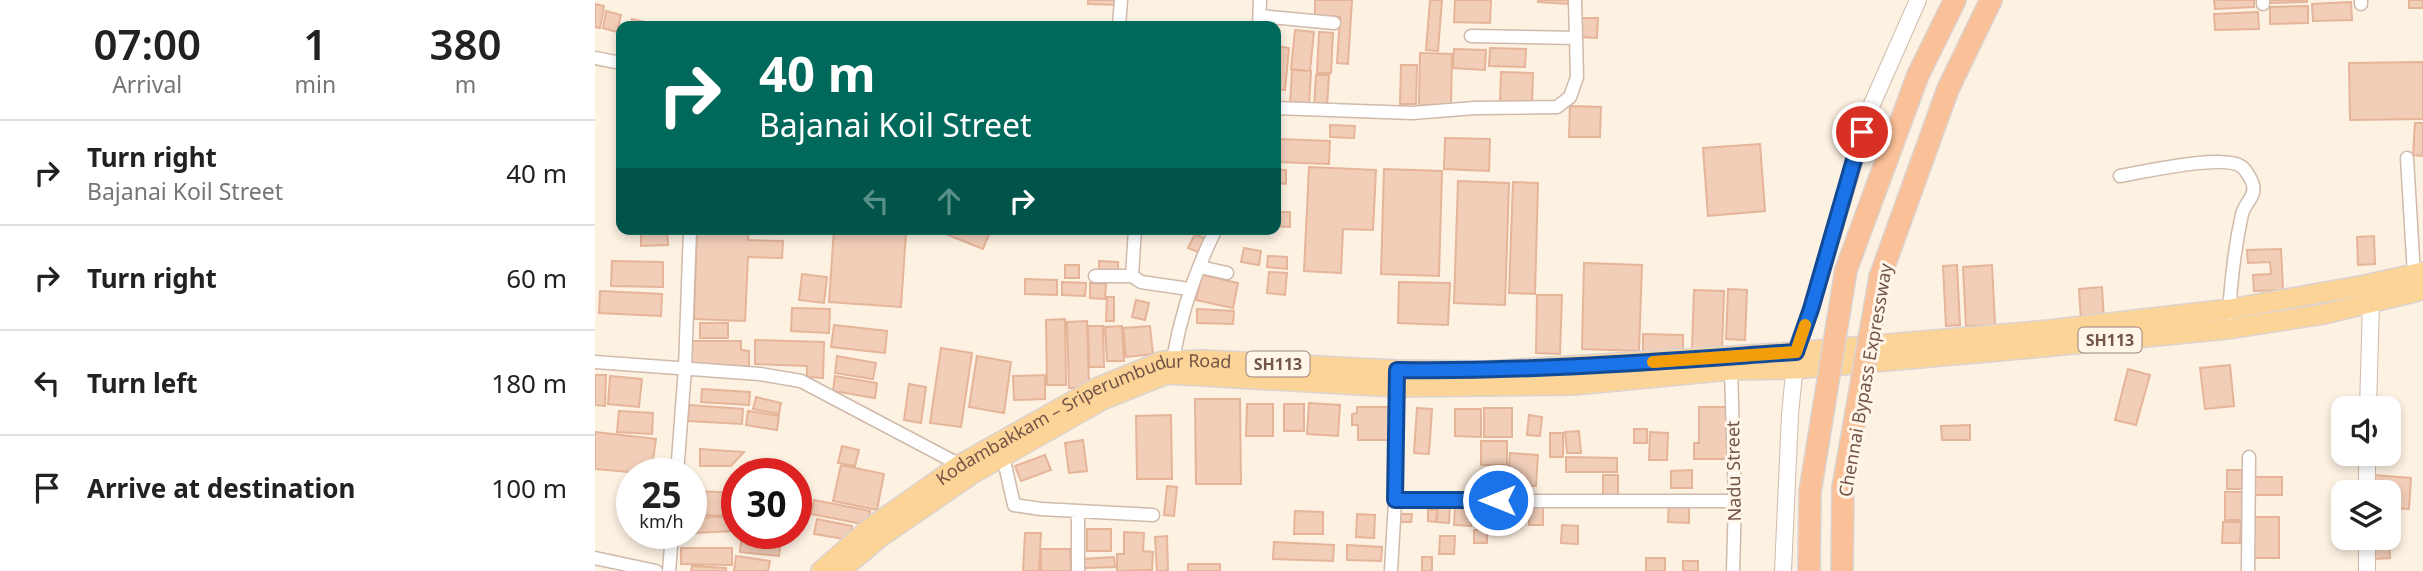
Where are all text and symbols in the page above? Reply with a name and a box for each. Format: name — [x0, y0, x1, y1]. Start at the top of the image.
text: 07:00 — [93, 15, 201, 72]
text: 1 — [303, 15, 327, 72]
text: 380 — [430, 15, 502, 72]
text: 40 m — [759, 40, 876, 106]
icon: right — [644, 49, 735, 140]
text: Arrival — [112, 68, 182, 100]
text: min — [294, 68, 336, 100]
text: m — [455, 68, 476, 100]
pin — [1832, 102, 1892, 162]
text: Bajanai Koil Street — [759, 103, 1032, 146]
icon: arrive — [1843, 113, 1881, 151]
text: Turn right — [87, 139, 217, 175]
icon: right — [28, 154, 66, 192]
text: 40 m — [506, 155, 567, 191]
text: Bajanai Koil Street — [87, 175, 283, 207]
icon: left — [857, 182, 895, 220]
icon: ahead — [930, 182, 968, 220]
icon: right — [1003, 182, 1041, 220]
icon: right — [28, 259, 66, 297]
text: Turn right — [87, 260, 217, 296]
text: 60 m — [506, 260, 567, 296]
street label: Chennai Bypass Expressway — [1833, 261, 1898, 499]
road number: SH113 — [2079, 328, 2141, 352]
street label: Kodambakkam – Sriperumbudur Road — [931, 348, 1232, 490]
road number: SH113 — [1247, 352, 1309, 376]
icon: left — [28, 364, 66, 402]
text: Turn left — [87, 365, 198, 401]
text: 180 m — [491, 365, 567, 401]
map controls — [2331, 396, 2401, 550]
button: sound — [2331, 396, 2401, 466]
street label: Nadu Street — [1720, 420, 1746, 522]
speed limit sign: 30 — [721, 458, 812, 549]
position arrow — [1461, 463, 1535, 537]
icon: arrive — [28, 469, 66, 507]
text: Arrive at destination — [87, 470, 356, 506]
text: 100 m — [491, 470, 567, 506]
text: 25 — [641, 471, 682, 518]
button: layers — [2331, 480, 2401, 550]
text: km/h — [639, 509, 684, 533]

